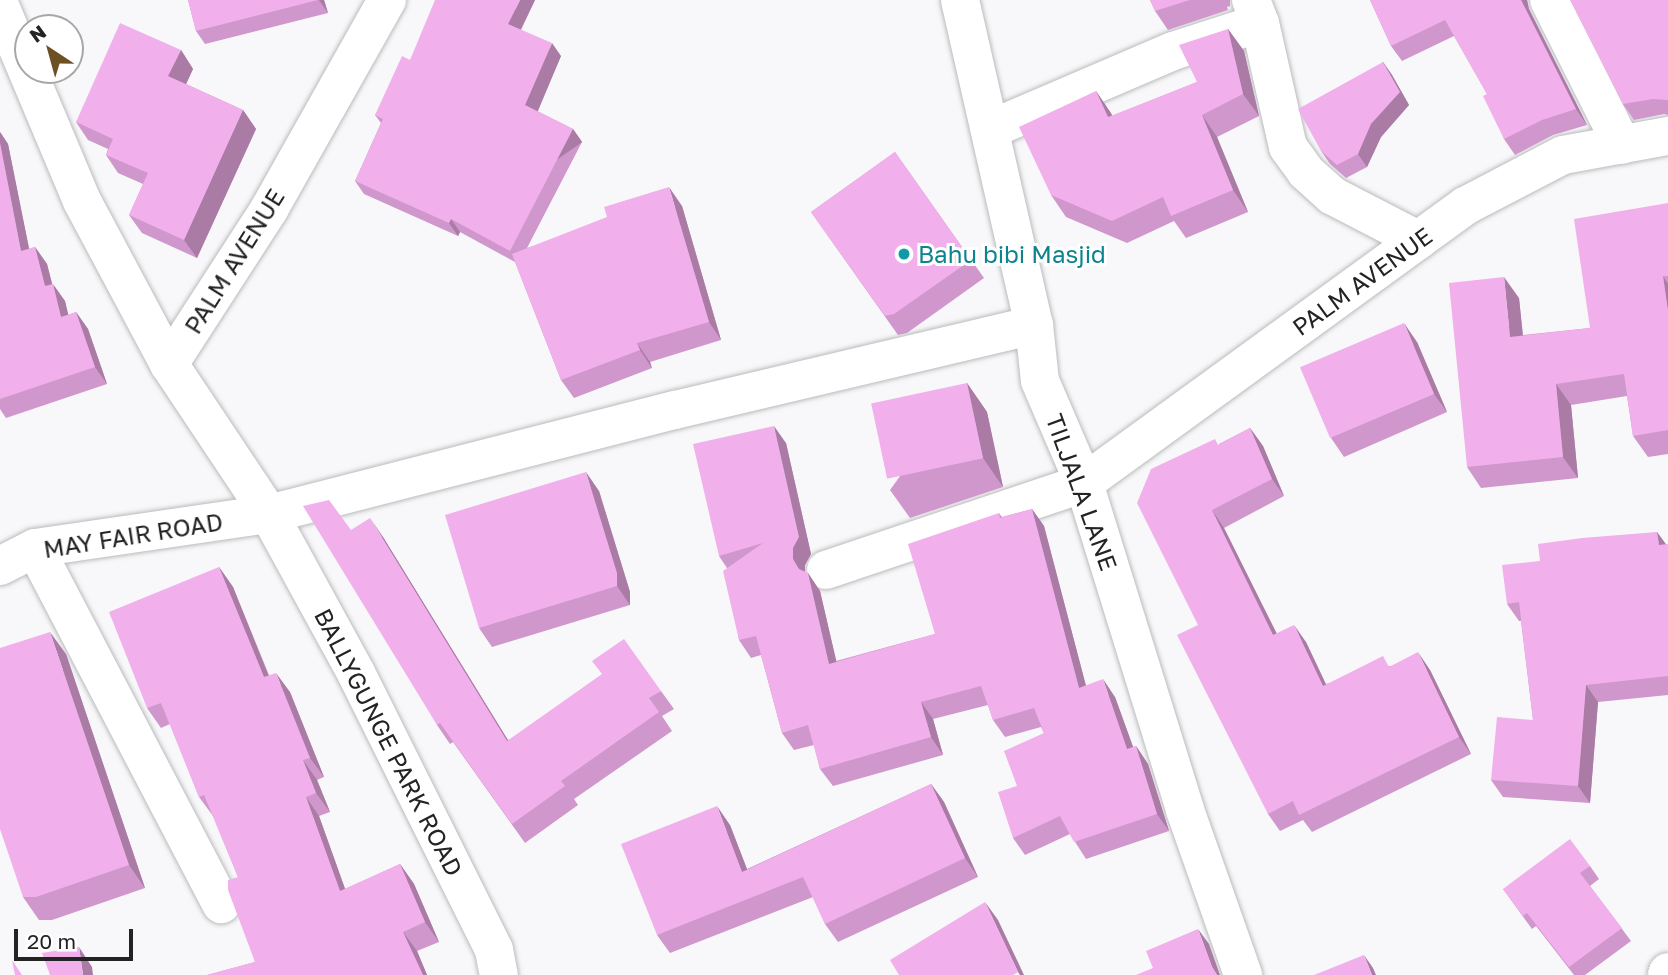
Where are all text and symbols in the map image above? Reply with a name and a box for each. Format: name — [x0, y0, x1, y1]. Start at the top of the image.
north arrow — [14, 14, 84, 84]
text: N — [25, 20, 50, 47]
street label: PALM AVENUE — [178, 183, 290, 339]
street label: PALM AVENUE — [1287, 221, 1437, 341]
place label: Bahu bibi Masjid — [918, 240, 1106, 268]
marker: Bahu bibi Masjid — [896, 246, 912, 262]
street label: TILJALA LANE — [1040, 410, 1124, 574]
street label: MAY FAIR ROAD — [41, 507, 225, 563]
street label: BALLYGUNGE PARK ROAD — [309, 603, 469, 881]
scale bar — [18, 916, 136, 960]
text: 20 m — [27, 928, 76, 954]

